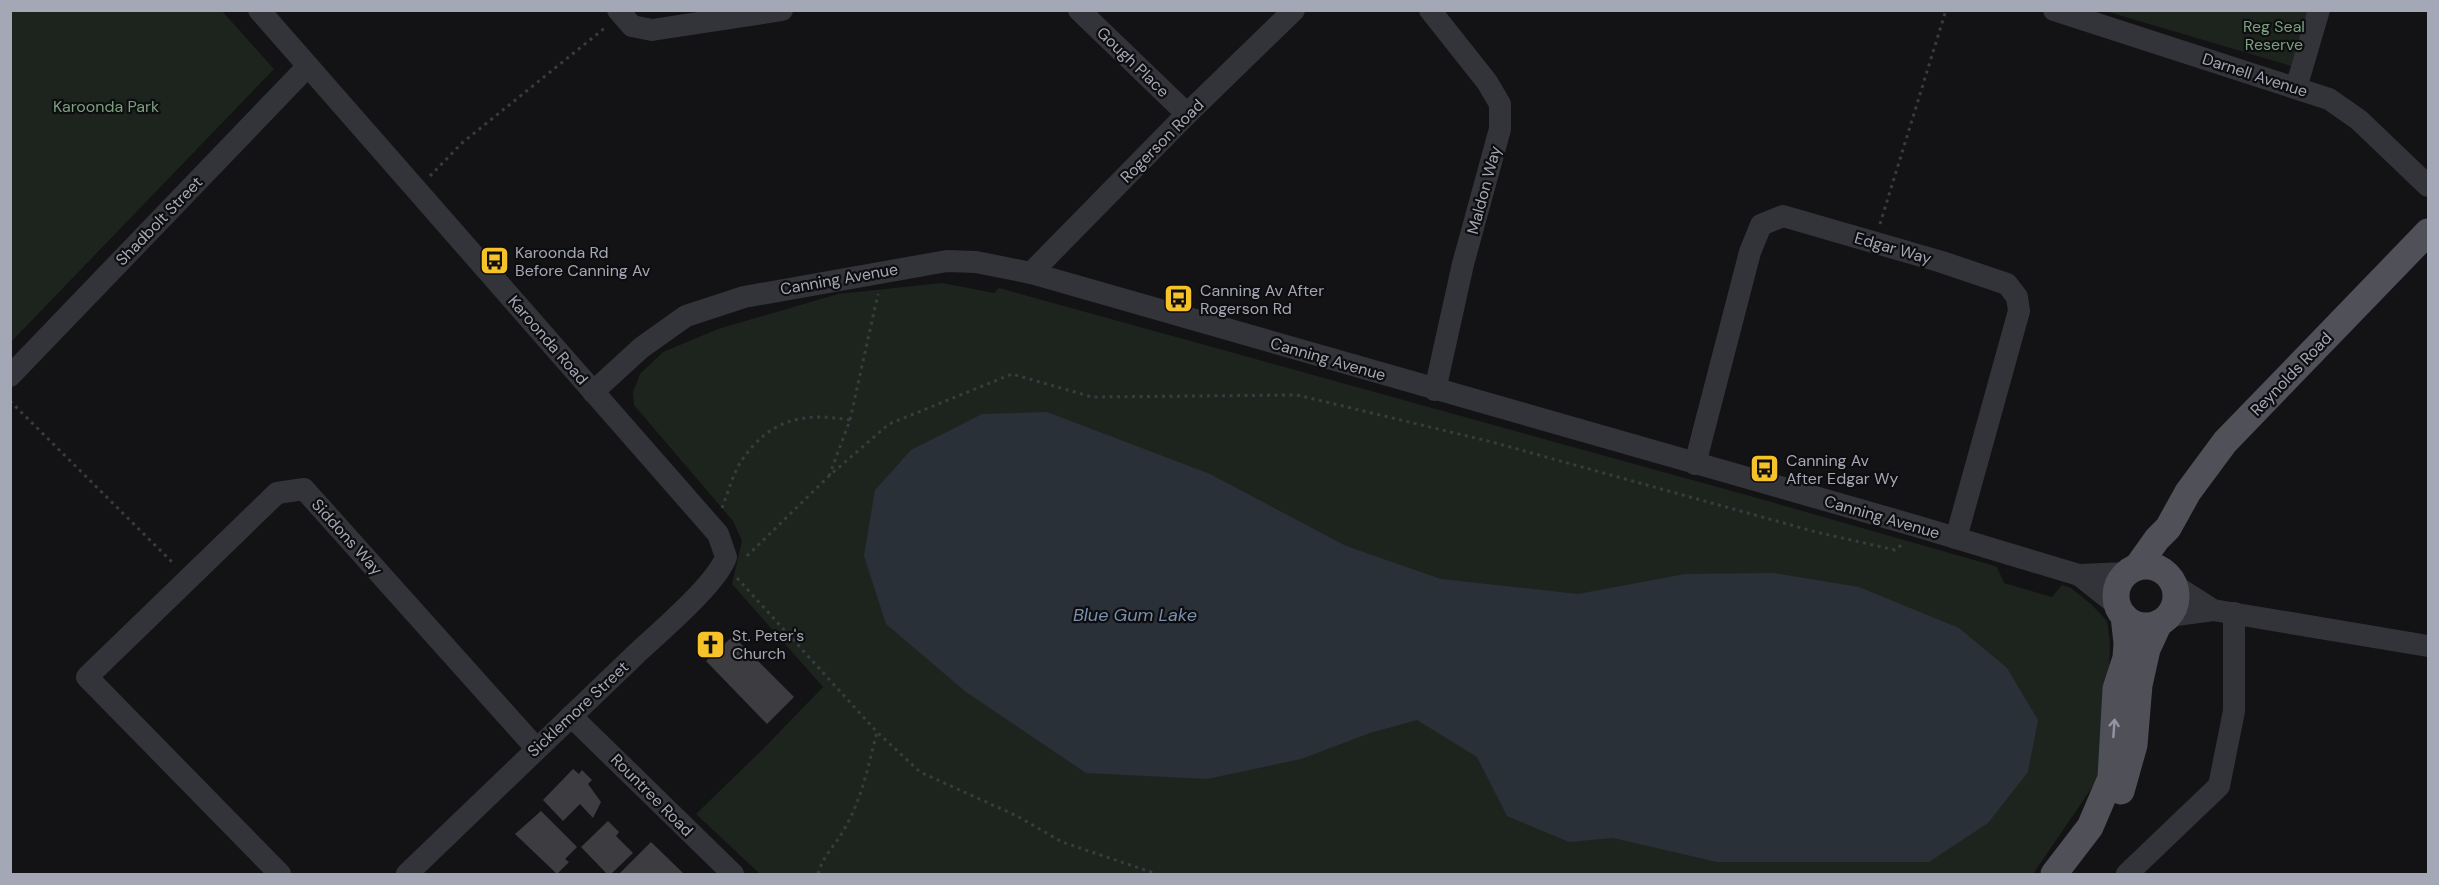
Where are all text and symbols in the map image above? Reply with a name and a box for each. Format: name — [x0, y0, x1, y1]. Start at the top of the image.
park label: Reg Seal Reserve — [2243, 16, 2305, 55]
street label: Gough Place — [1092, 22, 1174, 102]
street label: Darnell Avenue — [2200, 48, 2310, 102]
street label: Rogerson Road — [1116, 95, 1208, 187]
park label: Karoonda Park — [53, 96, 159, 117]
street label: Maldon Way — [1462, 143, 1506, 237]
street label: Shadbolt Street — [111, 172, 207, 270]
street label: Edgar Way — [1852, 227, 1934, 269]
place label: Karoonda Rd Before Canning Av — [515, 242, 651, 281]
bus stop icon: Karoonda Rd Before Canning Av — [478, 245, 510, 277]
street label: Canning Avenue — [779, 258, 899, 300]
place label: Canning Av After Rogerson Rd — [1200, 280, 1324, 319]
bus stop icon: Canning Av After Rogerson Rd — [1163, 283, 1195, 315]
street label: Karoonda Road — [503, 291, 593, 389]
street label: Reynolds Road — [2246, 328, 2336, 420]
street label: Canning Avenue — [1268, 332, 1388, 386]
place label: Canning Av After Edgar Wy — [1786, 450, 1898, 489]
bus stop icon: Canning Av After Edgar Wy — [1749, 453, 1781, 485]
street label: Canning Avenue — [1822, 490, 1942, 544]
street label: Siddons Way — [307, 494, 387, 580]
water label: Blue Gum Lake — [1073, 603, 1197, 627]
place label: St. Peter's Church — [732, 625, 804, 664]
church icon: St. Peter's Church — [695, 628, 727, 660]
street label: Sicklemore Street — [523, 657, 633, 761]
one-way arrow — [2109, 718, 2120, 738]
street label: Rountree Road — [606, 749, 698, 841]

